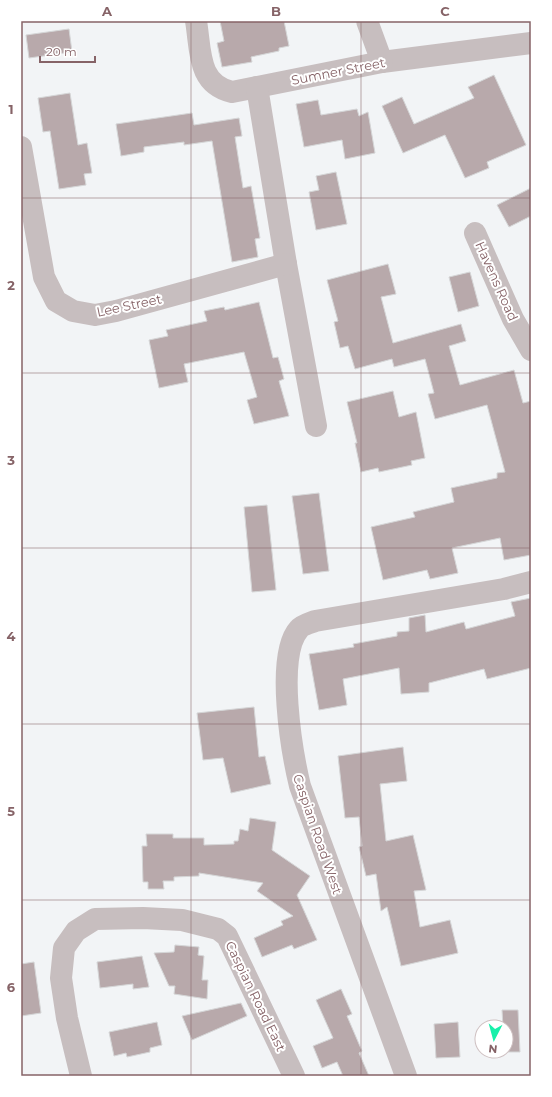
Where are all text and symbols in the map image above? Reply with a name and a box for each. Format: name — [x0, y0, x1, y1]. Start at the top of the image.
text: A — [101, 3, 113, 19]
text: B — [271, 3, 281, 19]
text: C — [440, 3, 450, 19]
scale bar — [40, 38, 95, 64]
text: 20 m — [46, 44, 77, 59]
street label: Sumner Street — [290, 54, 386, 88]
text: 1 — [8, 101, 14, 117]
street label: Havens Road — [472, 239, 522, 323]
text: 2 — [7, 277, 15, 293]
street label: Lee Street — [95, 290, 163, 320]
text: 3 — [6, 452, 15, 468]
text: 4 — [7, 628, 16, 644]
street label: Caspian Road West — [290, 772, 346, 896]
text: 5 — [7, 803, 15, 819]
street label: Caspian Road East — [222, 938, 290, 1054]
text: 6 — [7, 979, 16, 995]
north arrow — [474, 1019, 514, 1059]
text: N — [488, 1042, 498, 1056]

